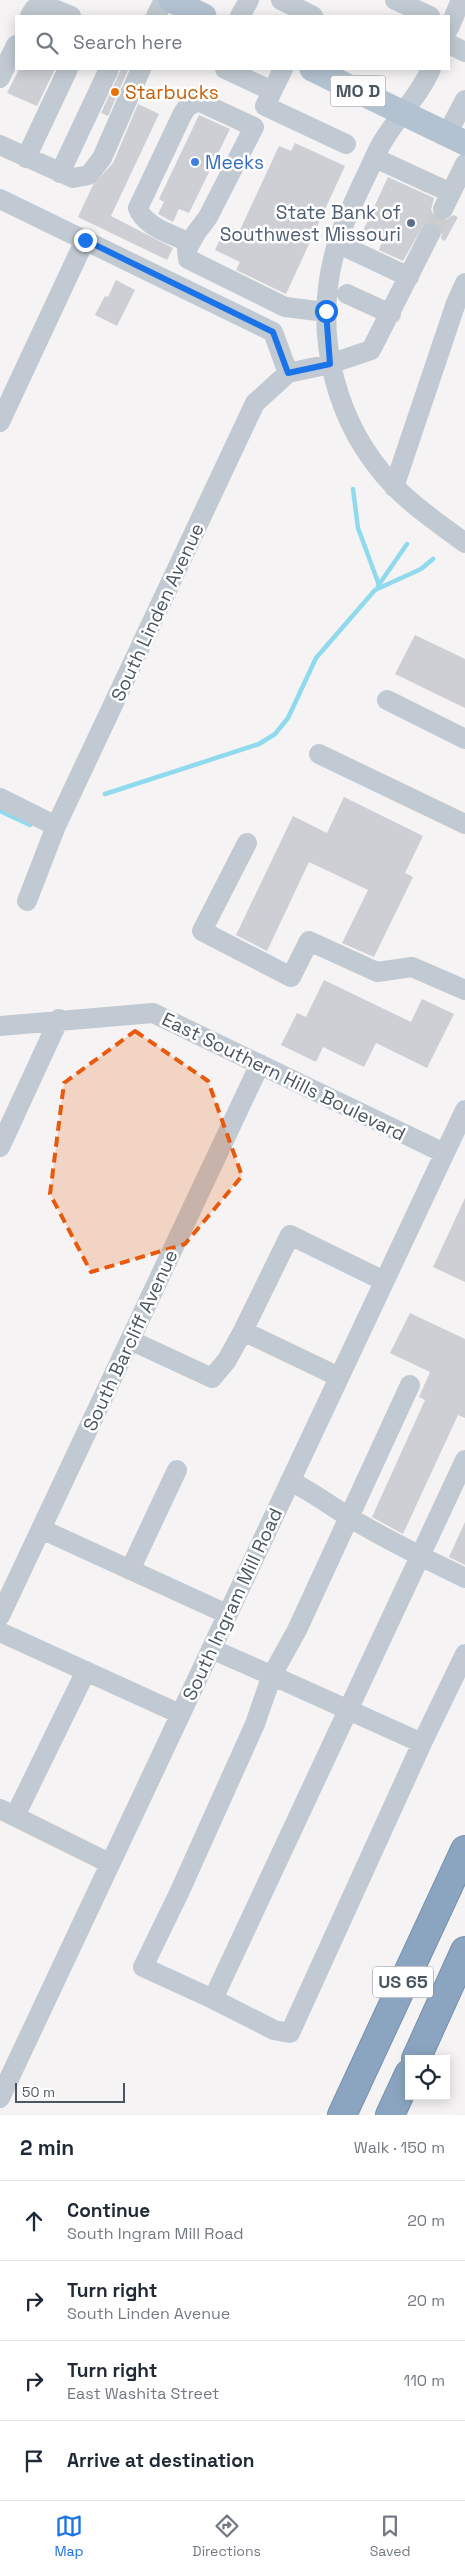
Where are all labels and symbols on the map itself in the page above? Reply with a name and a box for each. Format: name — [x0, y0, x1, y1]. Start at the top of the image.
road number: MO D — [330, 76, 386, 106]
place label: Starbucks — [125, 80, 219, 105]
marker: Starbucks — [109, 86, 121, 98]
place label: Meeks — [205, 150, 264, 175]
marker: Meeks — [189, 156, 201, 168]
place label: State Bank of Southwest Missouri — [220, 200, 401, 247]
marker: State Bank of Southwest Missouri — [405, 217, 417, 229]
route end — [74, 229, 97, 252]
route start — [315, 300, 338, 323]
street label: South Linden Avenue — [105, 519, 210, 705]
street label: East Southern Hills Boulevard — [158, 1006, 410, 1146]
street label: South Barcliff Avenue — [77, 1245, 184, 1435]
street label: South Ingram Mill Road — [177, 1504, 288, 1705]
road number: US 65 — [373, 1966, 433, 1998]
scale bar — [15, 2080, 125, 2103]

